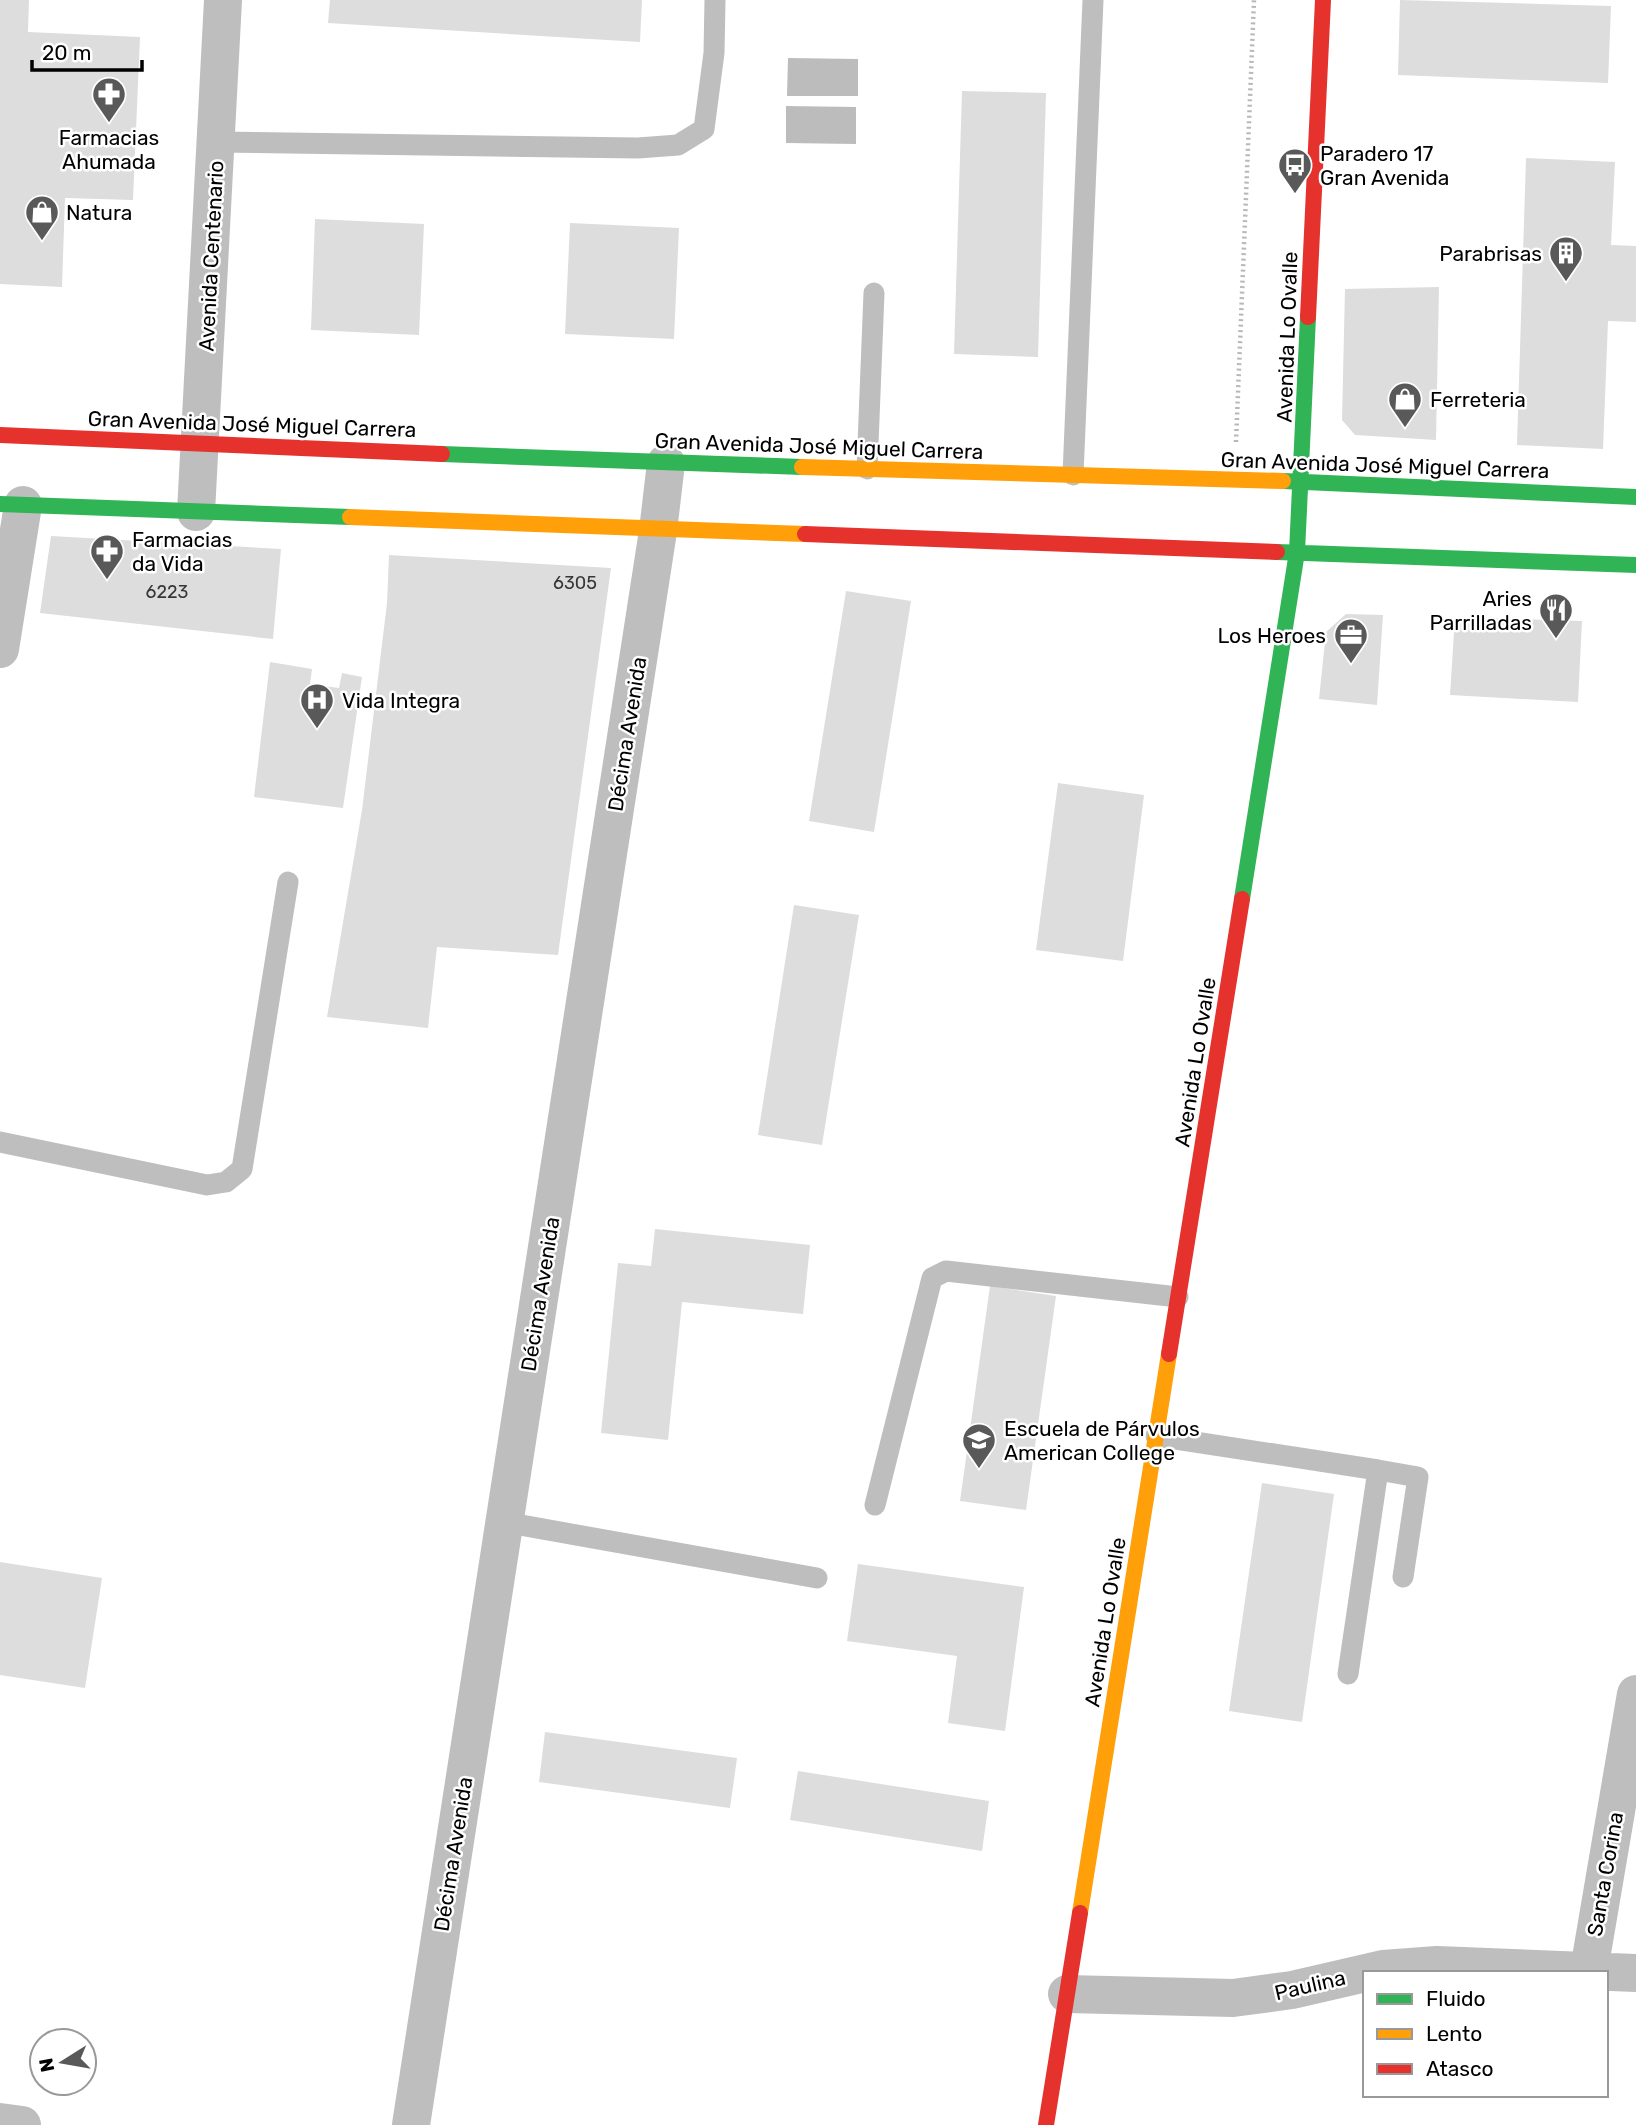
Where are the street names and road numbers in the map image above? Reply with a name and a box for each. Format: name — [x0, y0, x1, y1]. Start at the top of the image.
street label: Avenida Centenario — [194, 160, 228, 352]
street label: Avenida Lo Ovalle — [1272, 251, 1302, 423]
street label: Gran Avenida José Miguel Carrera — [87, 406, 417, 442]
street label: Gran Avenida José Miguel Carrera — [654, 428, 984, 464]
street label: Gran Avenida José Miguel Carrera — [1220, 447, 1550, 483]
street label: Décima Avenida — [602, 655, 652, 813]
street label: Avenida Lo Ovalle — [1169, 975, 1221, 1149]
street label: Décima Avenida — [515, 1215, 565, 1373]
street label: Avenida Lo Ovalle — [1079, 1535, 1131, 1709]
street label: Décima Avenida — [428, 1775, 478, 1933]
street label: Santa Corina — [1582, 1810, 1628, 1938]
street label: Paulina — [1272, 1965, 1348, 2005]

